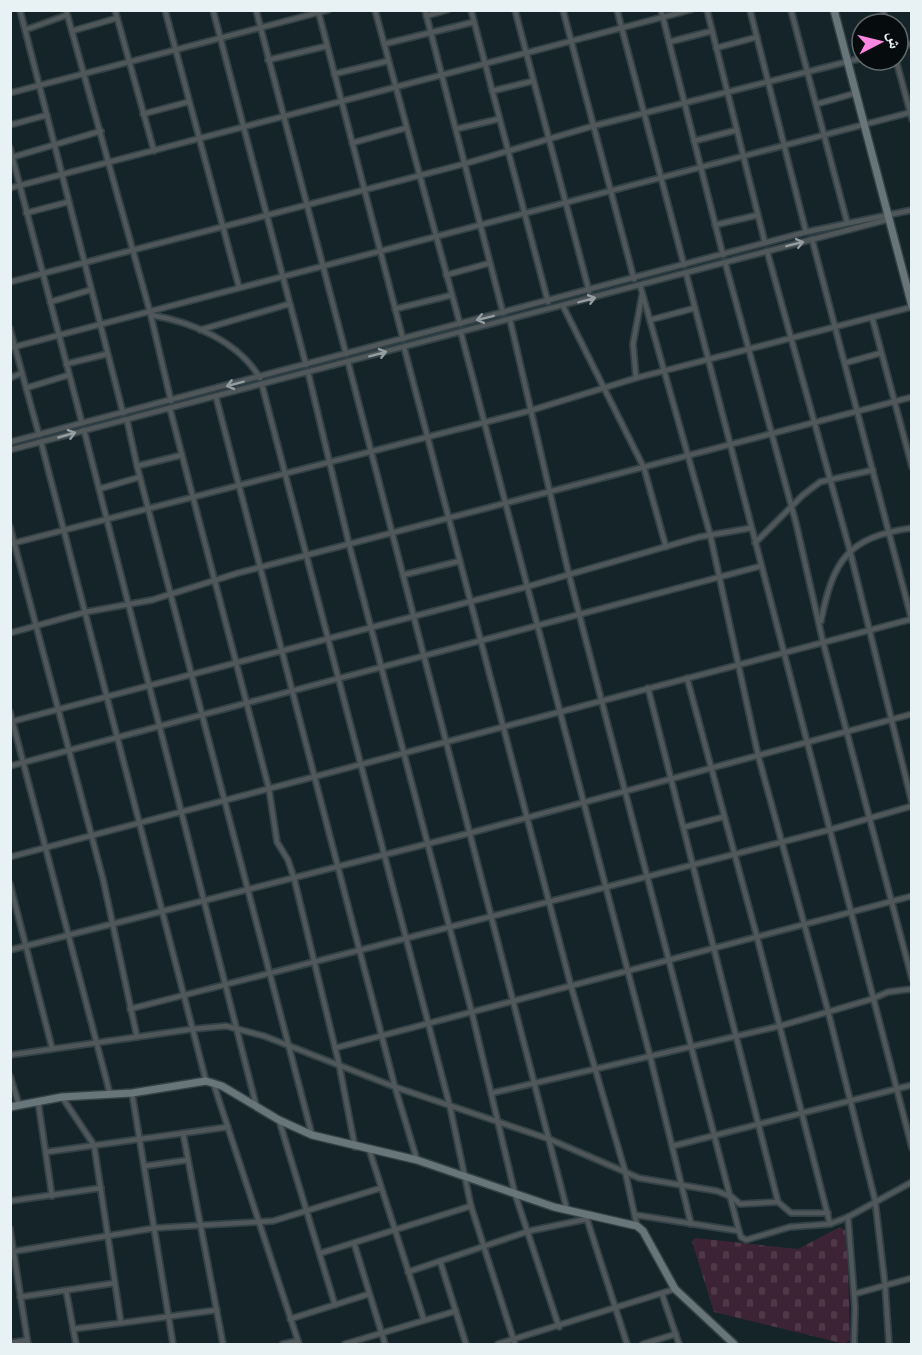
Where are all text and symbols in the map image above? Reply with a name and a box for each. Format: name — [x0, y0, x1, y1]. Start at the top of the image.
north arrow — [850, 12, 910, 72]
text: ش — [884, 31, 905, 50]
one-way arrow — [785, 237, 804, 249]
one-way arrow — [577, 293, 596, 305]
one-way arrow — [476, 313, 495, 324]
one-way arrow — [368, 348, 387, 359]
one-way arrow — [226, 379, 245, 390]
one-way arrow — [57, 429, 76, 440]

